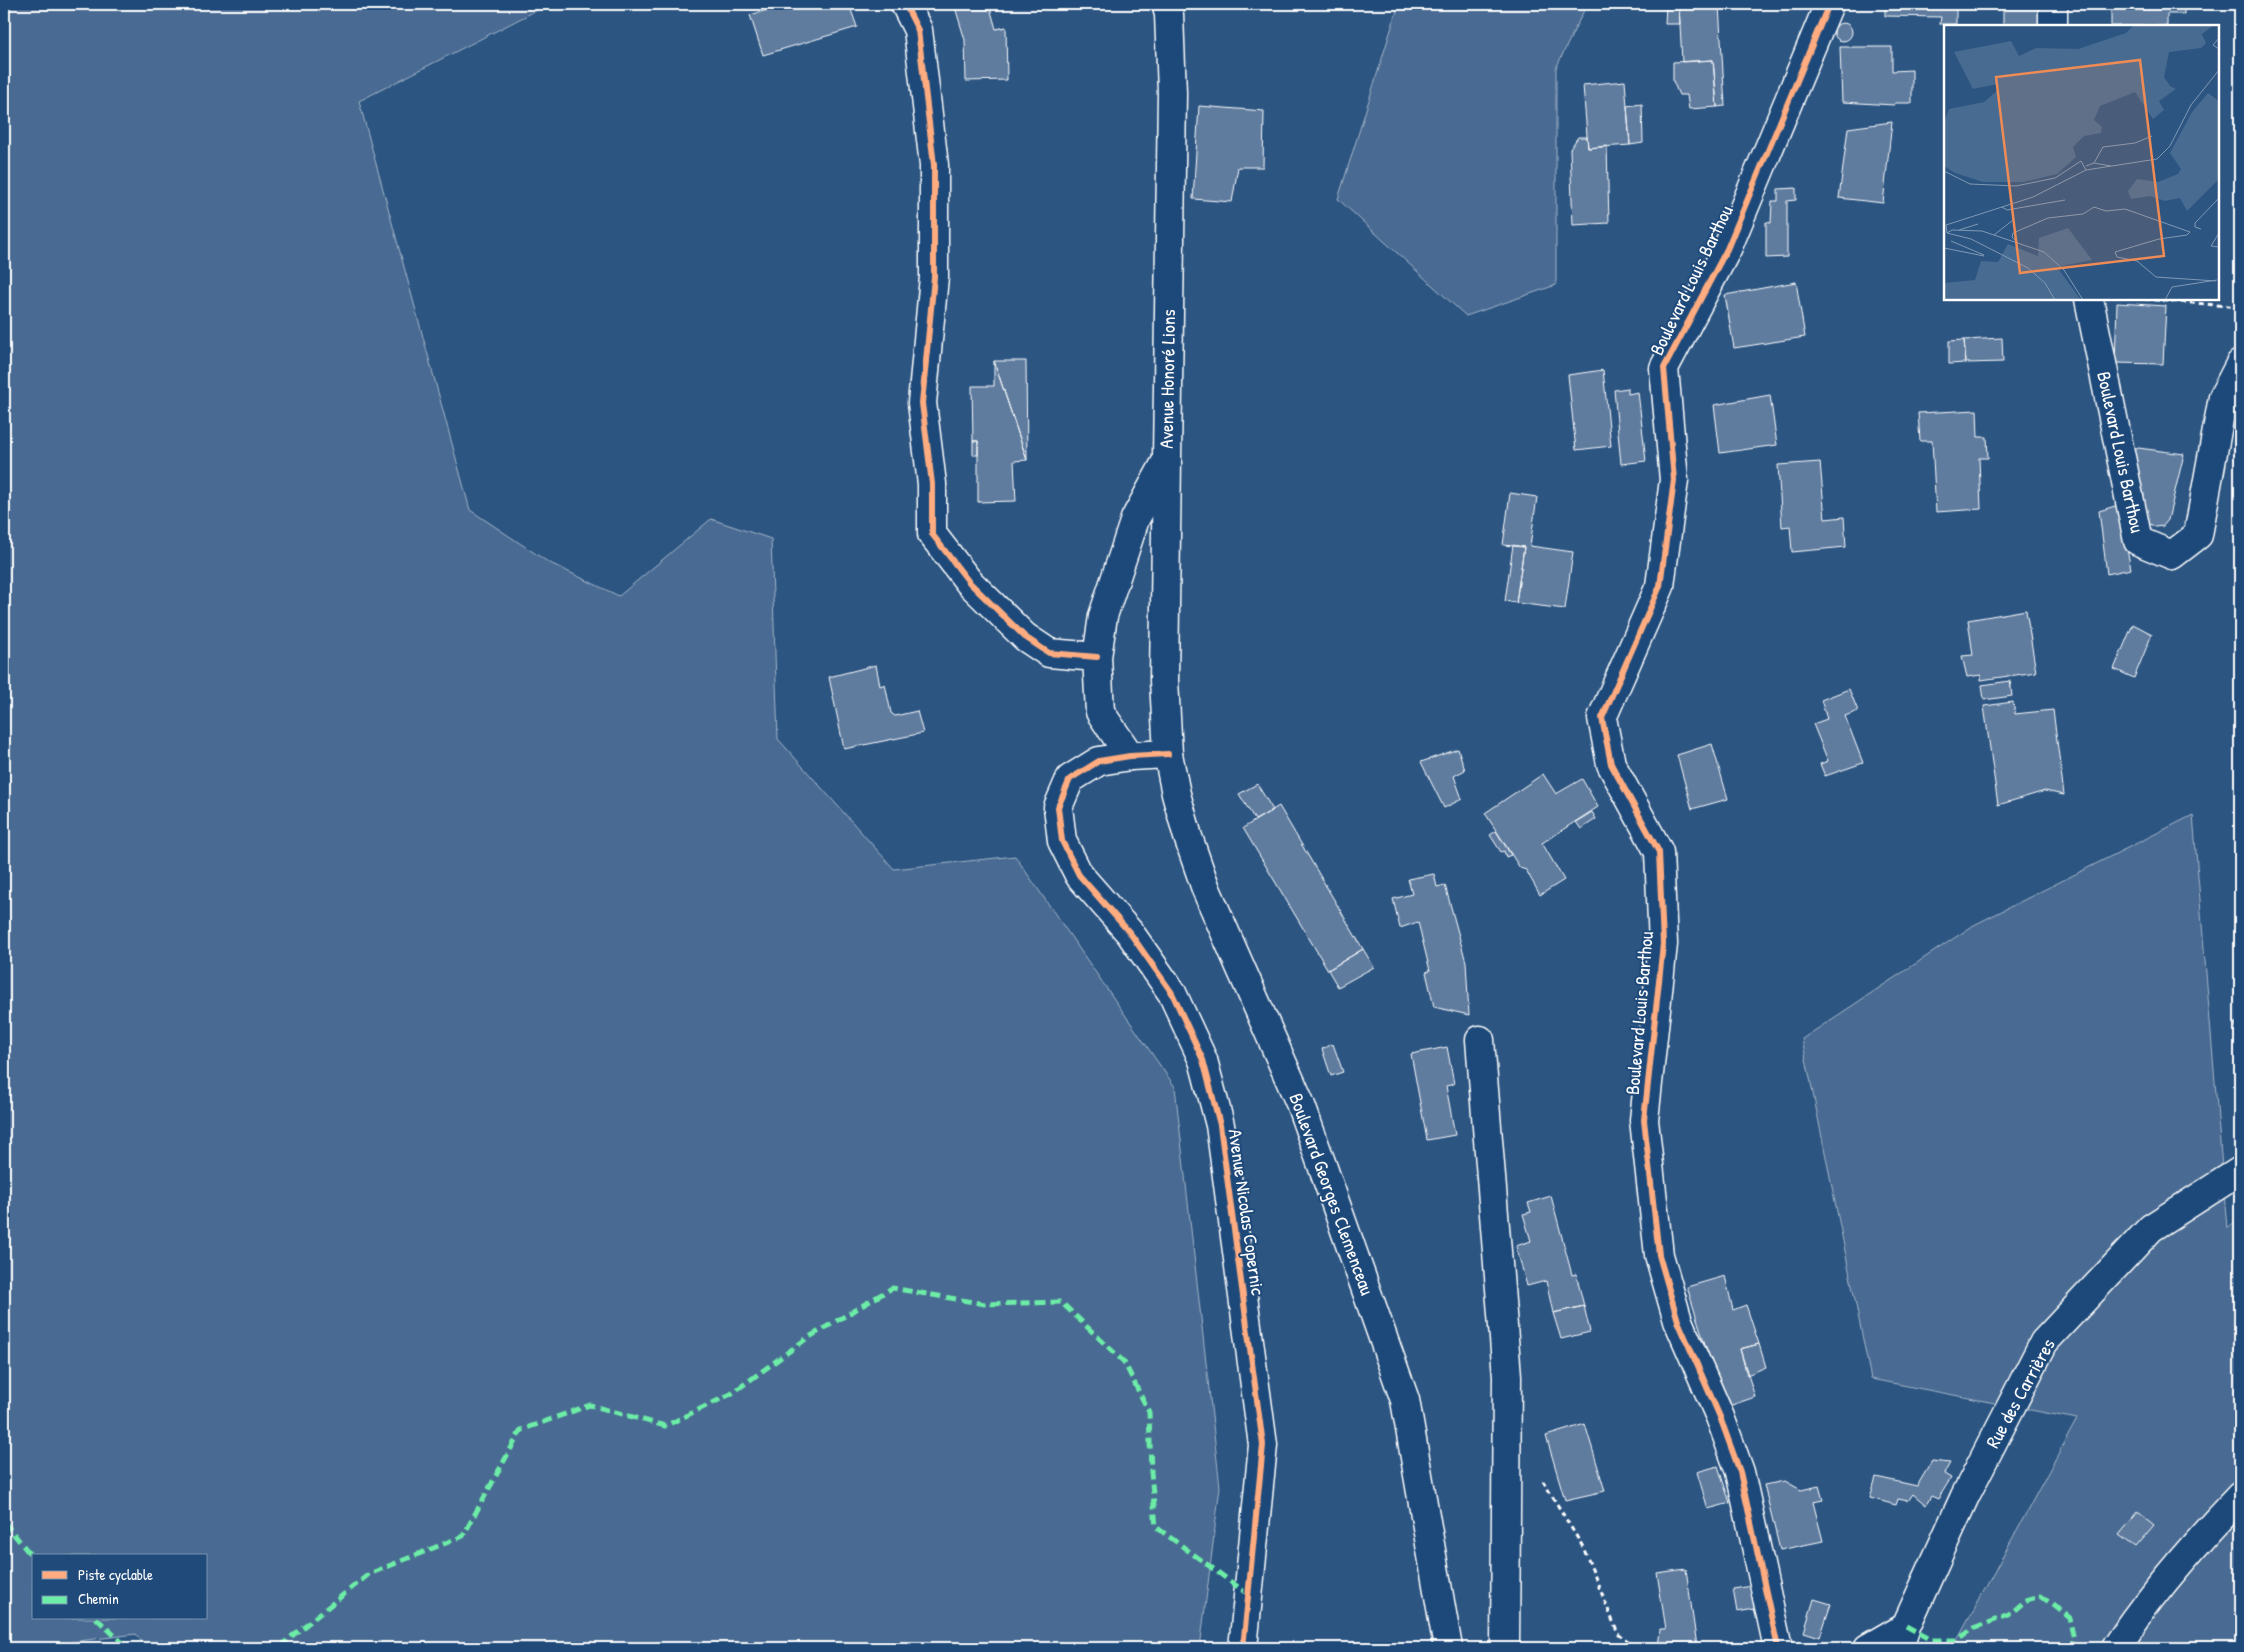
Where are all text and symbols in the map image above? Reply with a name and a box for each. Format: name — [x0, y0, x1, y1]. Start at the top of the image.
inset map — [1944, 25, 2219, 300]
street label: Boulevard Louis Barthou — [1643, 200, 1739, 359]
street label: Avenue Honoré Lions — [1153, 309, 1181, 449]
street label: Boulevard Louis Barthou — [2091, 369, 2151, 535]
street label: Boulevard Louis Barthou — [1619, 930, 1659, 1096]
street label: Boulevard Georges Clemenceau — [1283, 1089, 1381, 1299]
street label: Avenue Nicolas Copernic — [1222, 1127, 1272, 1297]
street label: Rue des Carrières — [1979, 1334, 2061, 1452]
legend — [32, 1554, 208, 1620]
text: Piste cyclable — [78, 1564, 153, 1585]
text: Chemin — [78, 1588, 119, 1609]

